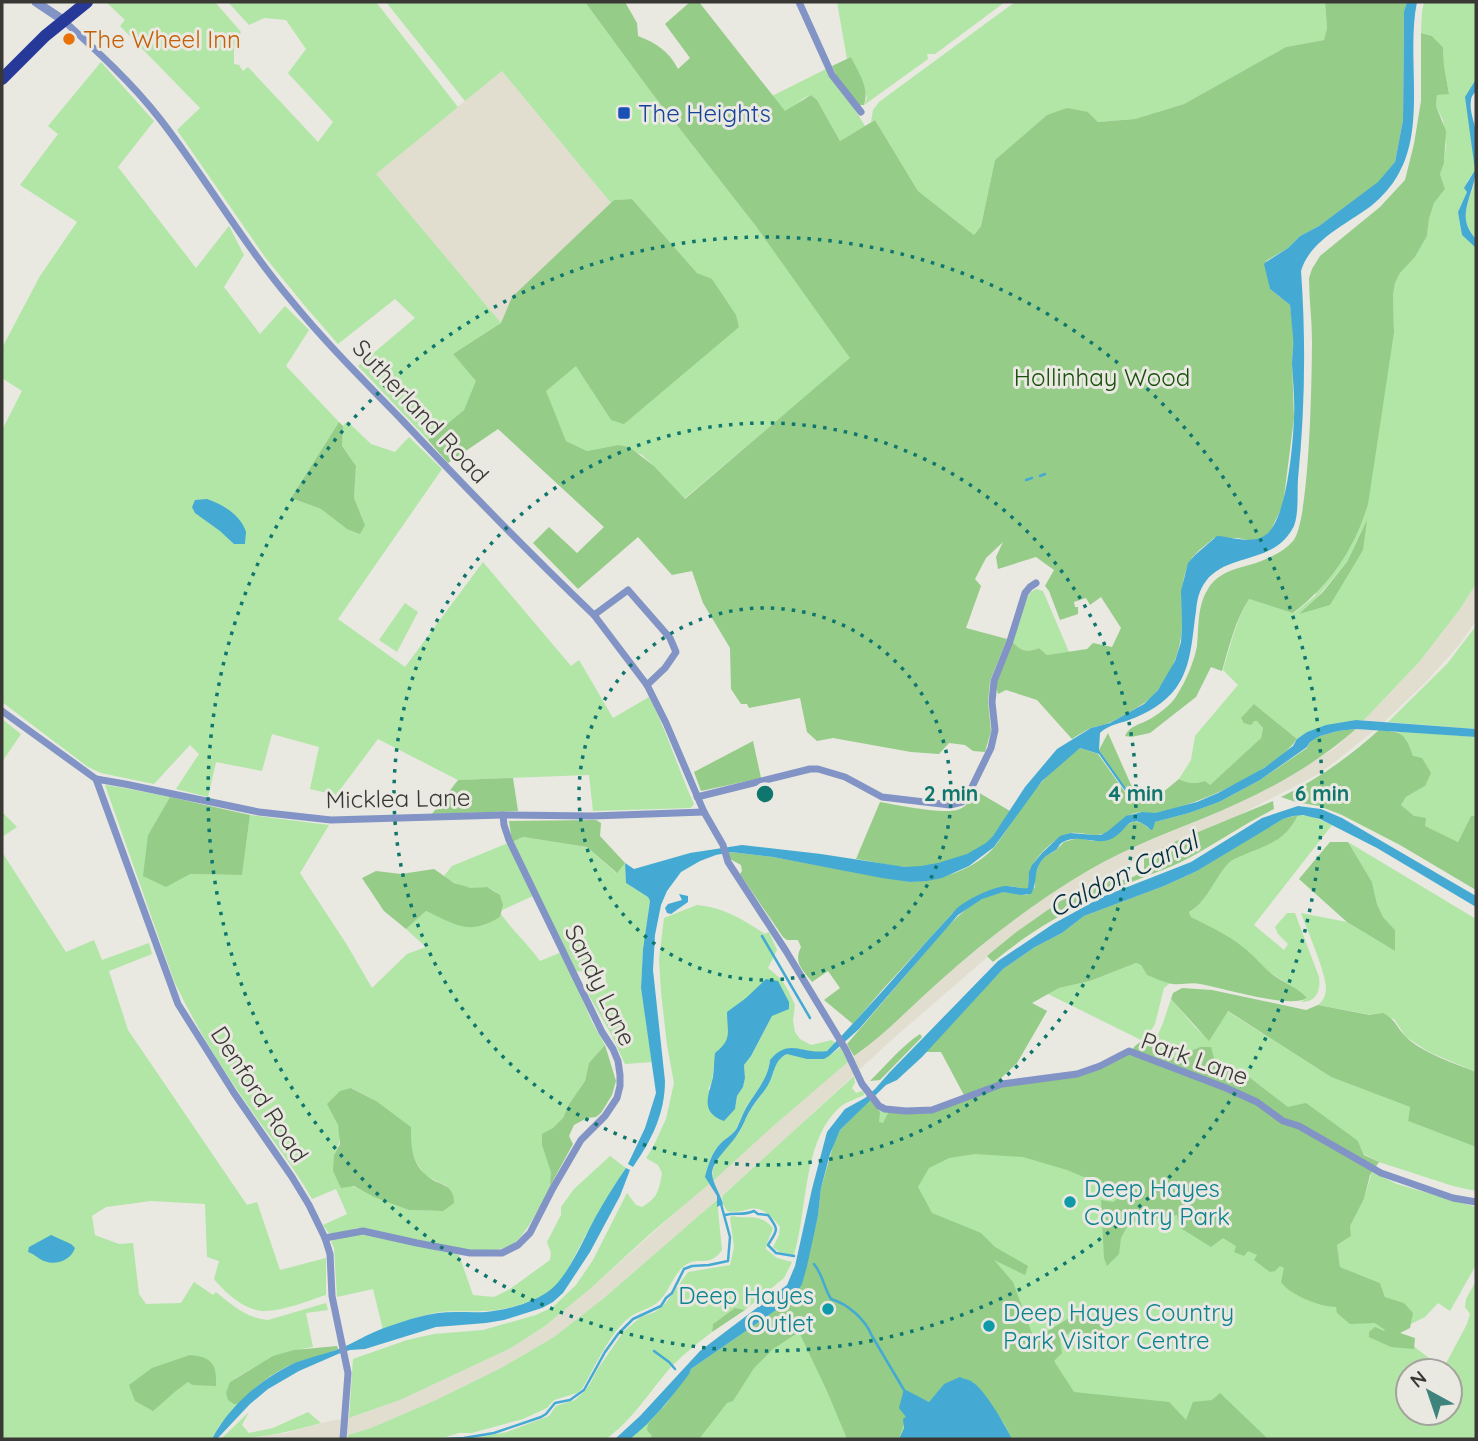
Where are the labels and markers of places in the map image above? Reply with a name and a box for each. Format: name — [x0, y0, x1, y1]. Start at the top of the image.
place label: The Wheel Inn — [83, 24, 241, 54]
marker: The Wheel Inn — [61, 31, 77, 47]
place label: The Heights — [638, 98, 771, 128]
marker: The Heights — [616, 105, 632, 121]
centre of rings — [753, 782, 777, 806]
place label: Deep Hayes Country Park — [1084, 1173, 1230, 1231]
marker: Deep Hayes Country Park — [1062, 1194, 1078, 1210]
place label: Deep Hayes Outlet — [678, 1280, 814, 1338]
place label: Deep Hayes Country Park Visitor Centre — [1003, 1297, 1234, 1355]
marker: Deep Hayes Outlet — [820, 1301, 836, 1317]
marker: Deep Hayes Country Park Visitor Centre — [981, 1318, 997, 1334]

